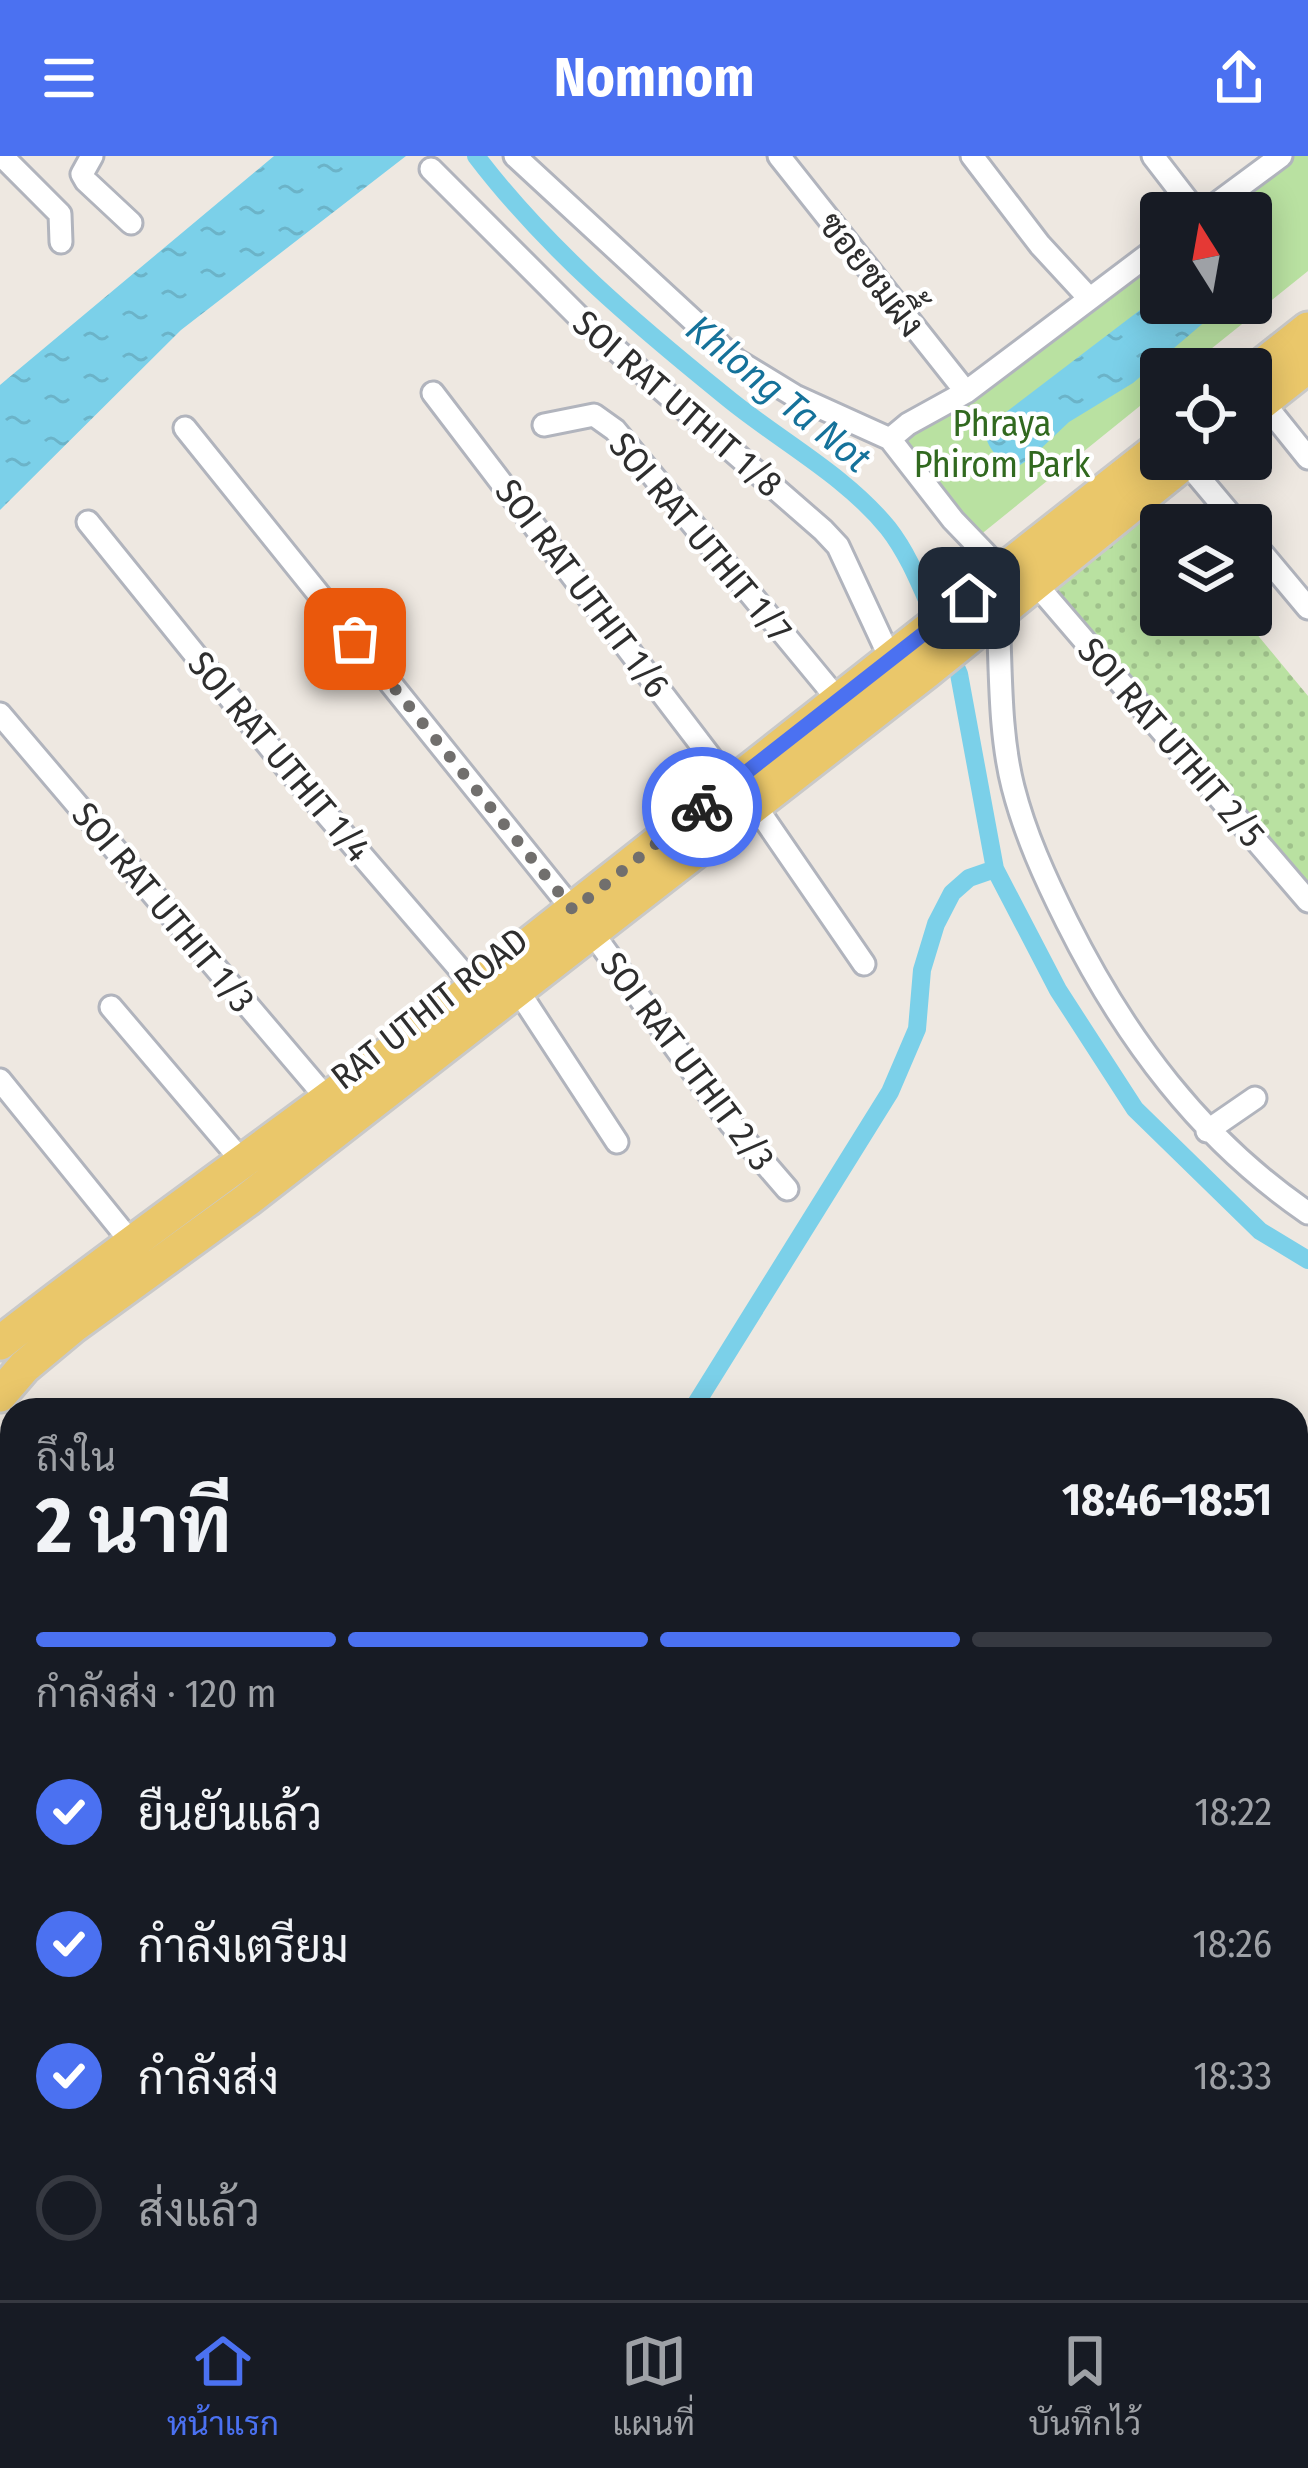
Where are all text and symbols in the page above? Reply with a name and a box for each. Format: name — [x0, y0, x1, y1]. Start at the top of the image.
icon: menu — [36, 45, 102, 111]
icon: share — [1206, 45, 1272, 111]
text: Nomnom — [554, 46, 754, 110]
north arrow — [1140, 192, 1272, 324]
map controls — [1140, 192, 1272, 636]
street label: ซอยชมผึ้ง — [809, 197, 942, 346]
street label: SOI RAT UTHIT 1/8 — [564, 301, 791, 506]
water label: Khlong Ta Not — [677, 306, 880, 482]
button: locate — [1140, 348, 1272, 480]
park label: Phraya Phirom Park — [914, 402, 1091, 487]
street label: SOI RAT UTHIT 1/7 — [600, 424, 801, 651]
street label: SOI RAT UTHIT 1/6 — [486, 471, 679, 707]
button: layers — [1140, 504, 1272, 636]
pin — [918, 547, 1020, 649]
icon: home — [936, 565, 1002, 631]
pin — [304, 588, 406, 690]
icon: bag — [322, 606, 388, 672]
street label: SOI RAT UTHIT 2/5 — [1068, 629, 1274, 856]
street label: SOI RAT UTHIT 1/4 — [179, 643, 380, 871]
courier — [642, 747, 762, 867]
icon: bike — [669, 774, 735, 840]
street label: SOI RAT UTHIT 1/3 — [63, 794, 264, 1022]
street label: RAT UTHIT ROAD — [322, 918, 537, 1099]
street label: SOI RAT UTHIT 2/3 — [591, 944, 784, 1180]
text: ถึงใน — [36, 1435, 116, 1481]
text: 18:46–18:51 — [1062, 1473, 1272, 1527]
text: 2 นาที — [36, 1479, 232, 1573]
text: กำลังส่ง · 120 m — [36, 1671, 277, 1717]
icon: check — [36, 1779, 102, 1845]
text: ยืนยันแล้ว — [138, 1788, 322, 1842]
text: 18:22 — [1195, 1789, 1272, 1835]
icon: check — [36, 1911, 102, 1977]
text: กำลังเตรียม — [138, 1920, 349, 1974]
text: 18:26 — [1192, 1921, 1272, 1967]
icon: check — [36, 2043, 102, 2109]
text: กำลังส่ง — [138, 2052, 279, 2106]
text: 18:33 — [1193, 2053, 1272, 2099]
text: ส่งแล้ว — [138, 2184, 260, 2238]
tab: หน้าแรก — [167, 2328, 279, 2444]
tab: แผนที่ — [613, 2328, 695, 2444]
tab: บันทึกไว้ — [1028, 2328, 1141, 2444]

